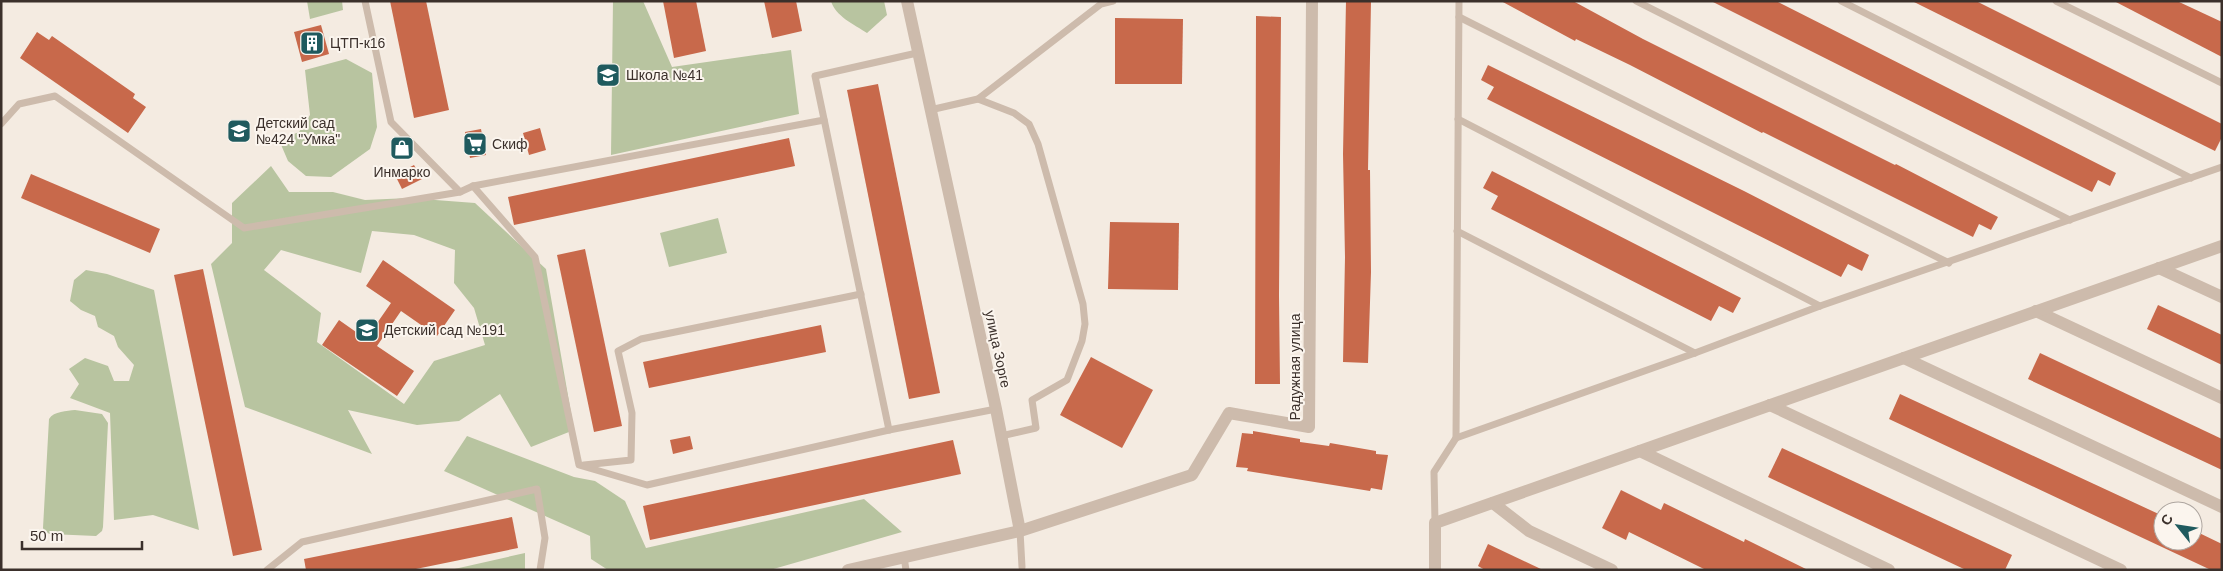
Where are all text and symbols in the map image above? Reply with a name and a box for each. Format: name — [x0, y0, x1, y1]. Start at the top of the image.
building icon: ЦТП-к16 — [299, 30, 325, 56]
place label: ЦТП-к16 — [330, 35, 386, 51]
school or university icon: Школа №41 — [595, 62, 621, 88]
place label: Школа №41 — [626, 67, 703, 83]
place label: Детский сад №424 "Умка" — [256, 115, 340, 147]
school or university icon: Детский сад №424 "Умка" — [226, 118, 252, 144]
supermarket icon: Скиф — [462, 131, 488, 157]
shop icon: Инмарко — [389, 135, 415, 161]
place label: Скиф — [492, 136, 528, 152]
place label: Инмарко — [373, 164, 431, 180]
street label: улица Зорге — [982, 309, 1014, 389]
street label: Радужная улица — [1287, 313, 1303, 420]
school or university icon: Детский сад №191 — [354, 317, 380, 343]
place label: Детский сад №191 — [384, 322, 505, 338]
north arrow — [2153, 501, 2203, 551]
text: С — [2157, 511, 2176, 528]
scale bar — [22, 518, 142, 550]
text: 50 m — [30, 527, 63, 544]

